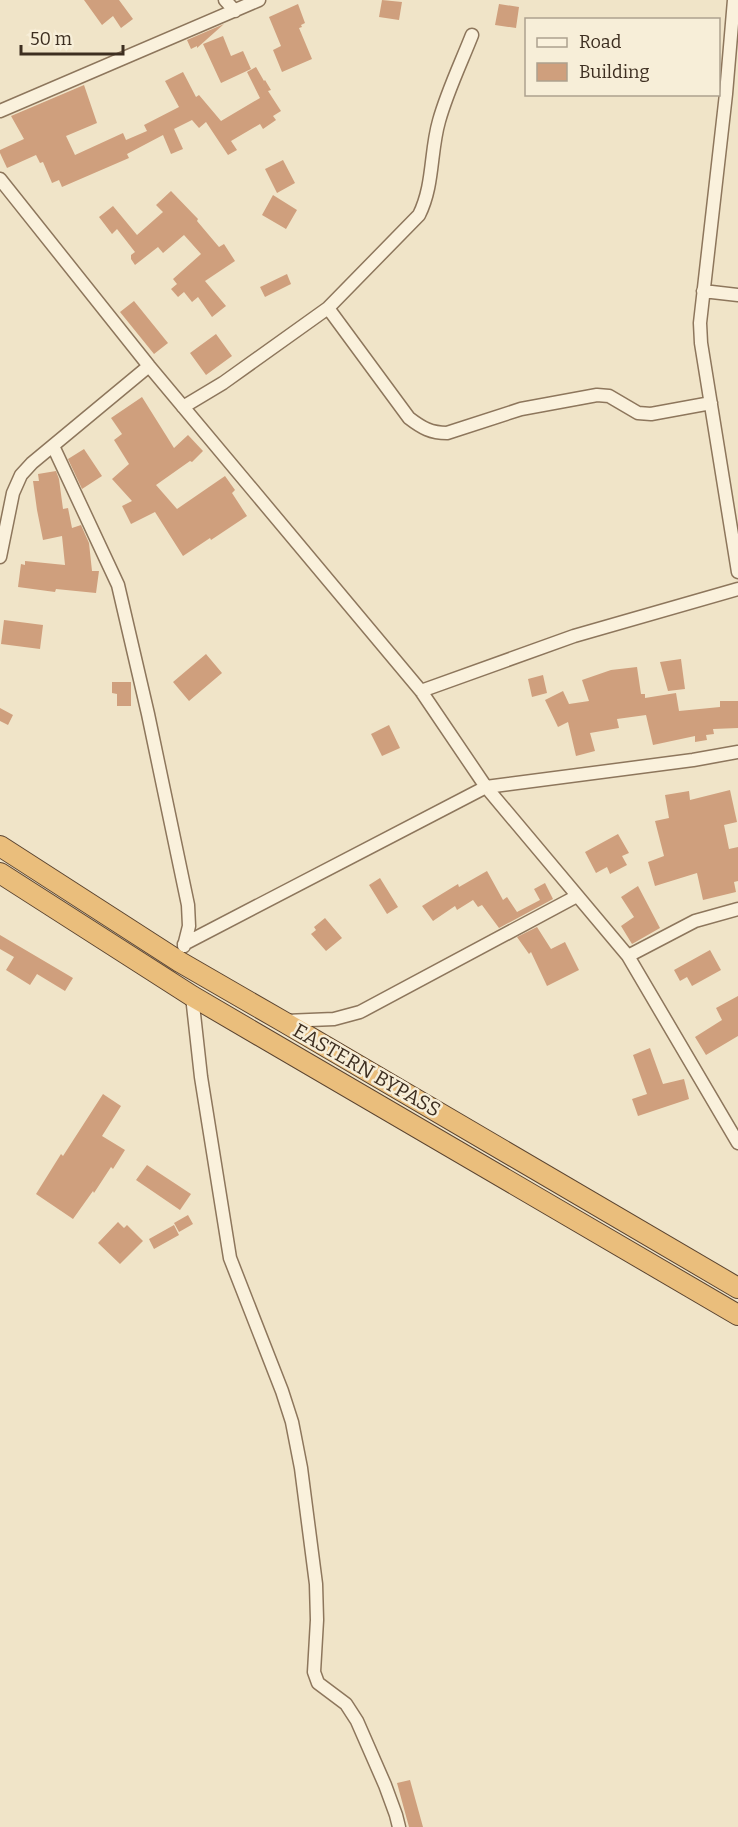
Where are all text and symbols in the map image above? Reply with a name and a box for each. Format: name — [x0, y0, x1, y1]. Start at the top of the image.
scale bar — [21, 18, 123, 56]
legend — [525, 18, 720, 96]
text: 50 m — [30, 28, 72, 50]
text: Road — [579, 31, 622, 53]
text: Building — [579, 61, 650, 83]
street label: EASTERN BYPASS — [289, 1018, 445, 1122]

